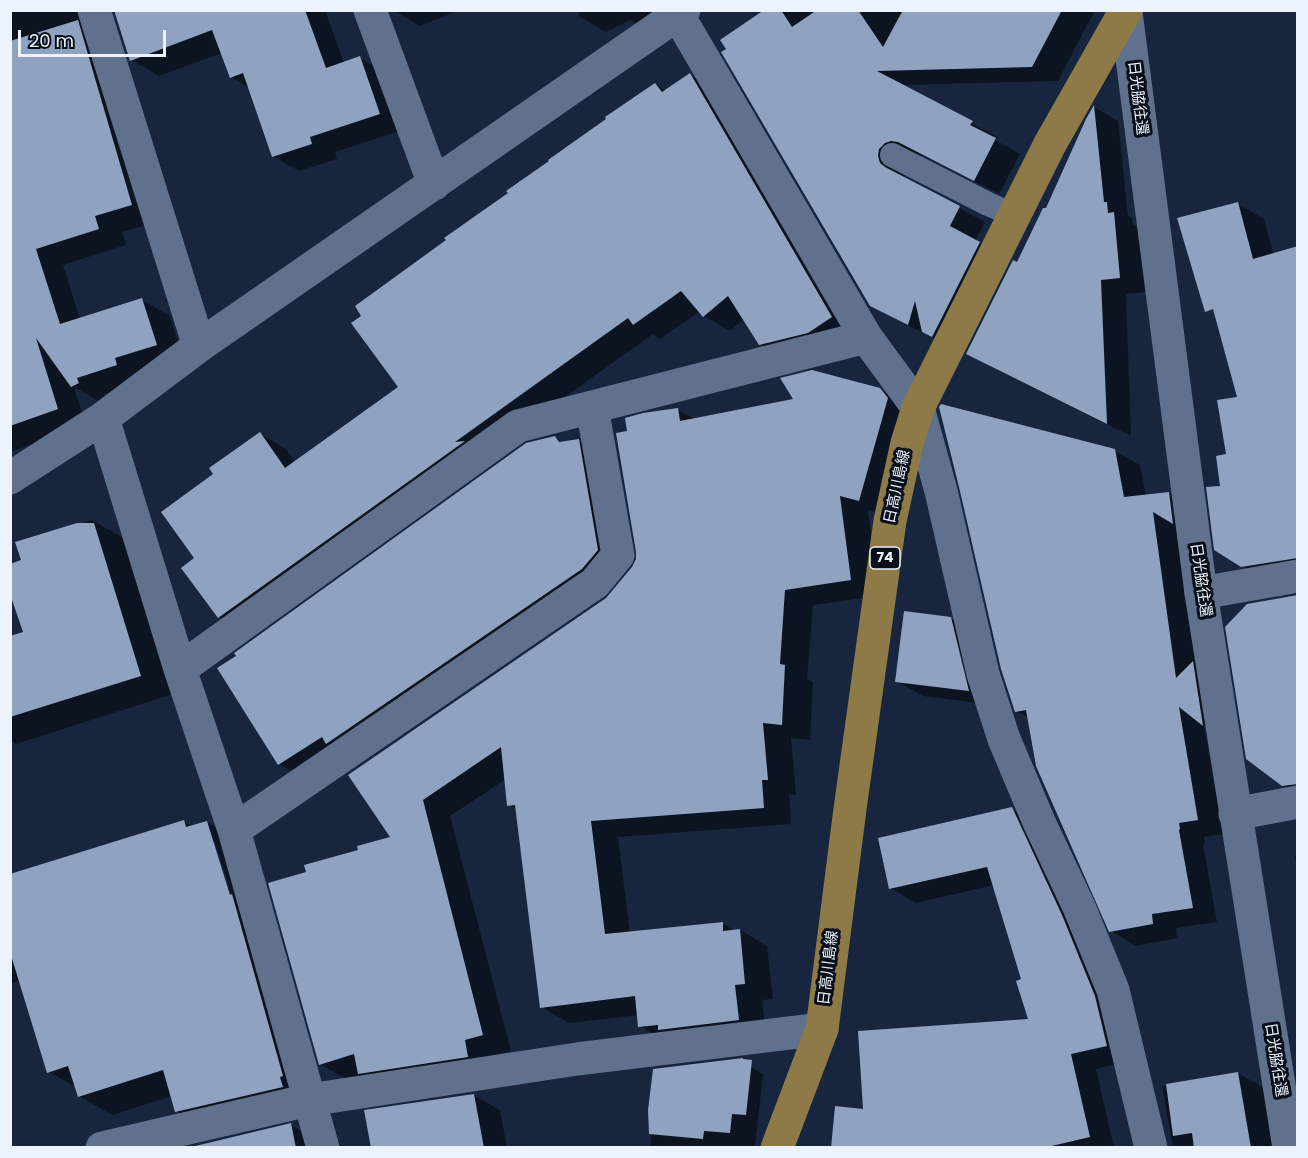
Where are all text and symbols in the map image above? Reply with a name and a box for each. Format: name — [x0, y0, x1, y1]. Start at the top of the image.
scale bar — [21, 18, 170, 56]
text: 20 m — [29, 28, 74, 53]
street label: 日光脇往還 — [1123, 60, 1151, 136]
street label: 日高川島線 — [881, 448, 915, 526]
street label: 日光脇往還 — [1186, 542, 1214, 618]
road number: 74 — [870, 547, 900, 569]
street label: 日高川島線 — [815, 930, 843, 1006]
street label: 日光脇往還 — [1260, 1022, 1290, 1098]

